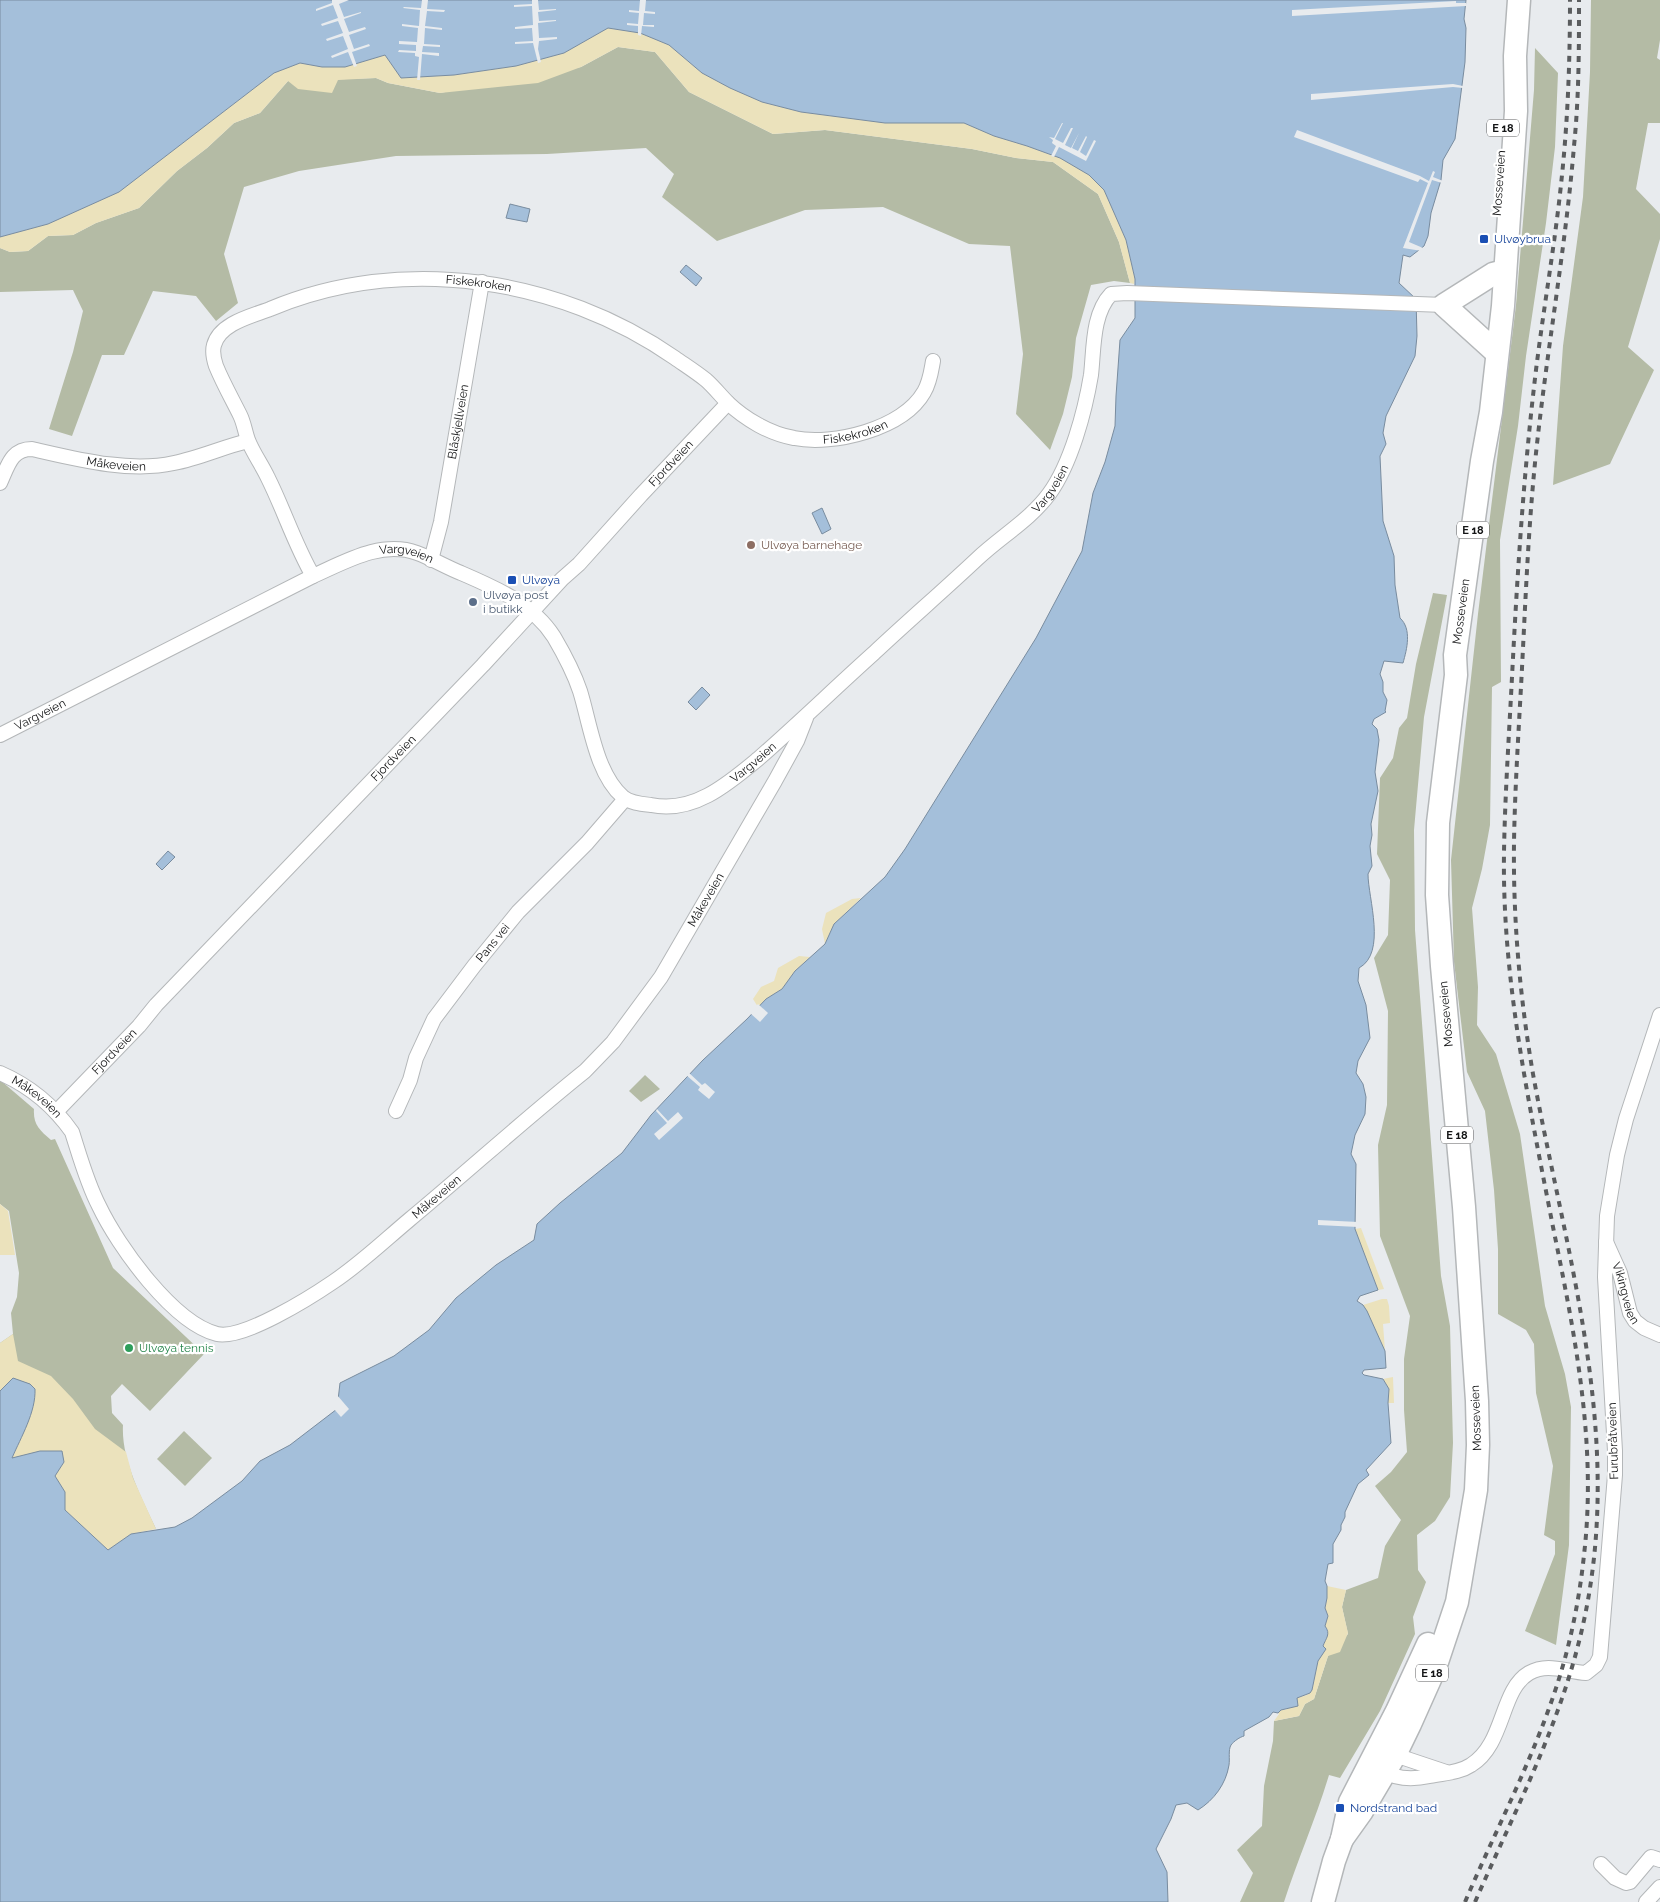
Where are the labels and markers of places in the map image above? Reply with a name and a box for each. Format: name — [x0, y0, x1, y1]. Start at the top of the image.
place label: Ulvøybrua — [1494, 232, 1551, 246]
marker: Ulvøybrua — [1478, 233, 1490, 245]
place label: Ulvøya barnehage — [761, 538, 862, 552]
marker: Ulvøya barnehage — [745, 539, 757, 551]
place label: Ulvøya — [522, 573, 560, 587]
marker: Ulvøya — [506, 574, 518, 586]
place label: Ulvøya post i butikk — [483, 588, 548, 616]
marker: Ulvøya post i butikk — [467, 596, 479, 608]
place label: Ulvøya tennis — [139, 1341, 214, 1355]
marker: Ulvøya tennis — [123, 1342, 135, 1354]
place label: Nordstrand bad — [1350, 1801, 1437, 1815]
marker: Nordstrand bad — [1334, 1802, 1346, 1814]

